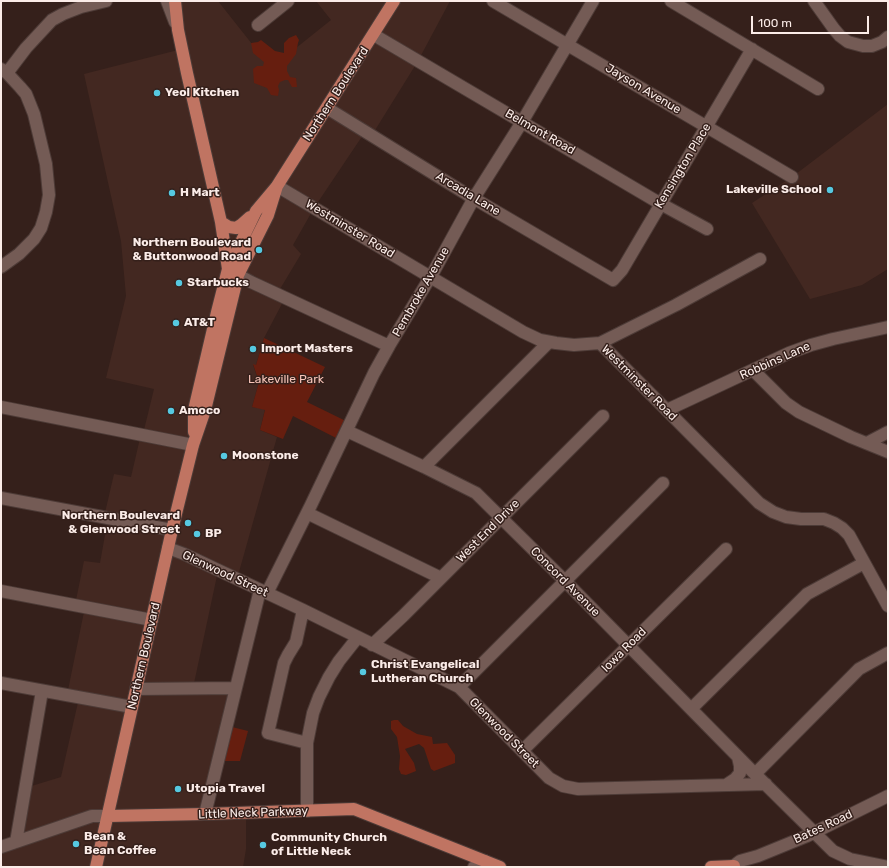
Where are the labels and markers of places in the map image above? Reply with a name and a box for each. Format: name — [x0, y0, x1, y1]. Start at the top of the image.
place label: Yeol Kitchen — [165, 86, 239, 100]
marker: Yeol Kitchen — [152, 88, 162, 98]
place label: Lakeville School — [726, 183, 822, 197]
marker: Lakeville School — [825, 185, 835, 195]
place label: H Mart — [180, 186, 220, 200]
marker: H Mart — [167, 188, 177, 198]
place label: Northern Boulevard & Buttonwood Road — [132, 236, 251, 264]
marker: Northern Boulevard & Buttonwood Road — [254, 245, 264, 255]
place label: Starbucks — [187, 276, 249, 290]
marker: Starbucks — [174, 278, 184, 288]
place label: AT&T — [184, 316, 215, 330]
marker: AT&T — [171, 318, 181, 328]
place label: Import Masters — [261, 342, 353, 356]
marker: Import Masters — [248, 344, 258, 354]
place label: Amoco — [179, 404, 220, 418]
marker: Amoco — [166, 406, 176, 416]
place label: Moonstone — [232, 449, 299, 463]
marker: Moonstone — [219, 451, 229, 461]
place label: Northern Boulevard & Glenwood Street — [62, 509, 180, 537]
marker: Northern Boulevard & Glenwood Street — [183, 518, 193, 528]
place label: BP — [205, 527, 222, 541]
marker: BP — [192, 529, 202, 539]
place label: Christ Evangelical Lutheran Church — [371, 658, 479, 686]
marker: Christ Evangelical Lutheran Church — [358, 667, 368, 677]
place label: Utopia Travel — [186, 782, 265, 796]
marker: Utopia Travel — [173, 784, 183, 794]
place label: Bean & Bean Coffee — [84, 830, 156, 858]
place label: Community Church of Little Neck — [271, 831, 387, 859]
marker: Bean & Bean Coffee — [71, 839, 81, 849]
marker: Community Church of Little Neck — [258, 840, 268, 850]

